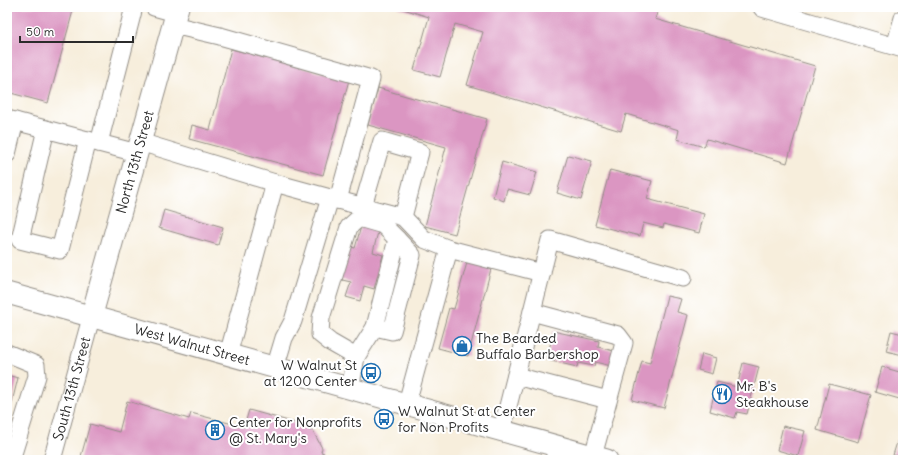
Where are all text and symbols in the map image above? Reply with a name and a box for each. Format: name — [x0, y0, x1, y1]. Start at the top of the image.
scale bar — [20, 18, 133, 44]
text: 50 m — [26, 24, 55, 39]
street label: North 13th Street — [112, 108, 158, 216]
street label: West Walnut Street — [132, 320, 252, 369]
place label: The Bearded Buffalo Barbershop — [476, 329, 599, 363]
street label: South 13th Street — [49, 334, 95, 443]
shop icon: The Bearded Buffalo Barbershop — [451, 335, 473, 357]
place label: W Walnut St at 1200 Center — [264, 356, 357, 390]
bus stop icon: W Walnut St at 1200 Center — [360, 362, 382, 384]
place label: Mr. B's Steakhouse — [736, 377, 809, 411]
restaurant icon: Mr. B's Steakhouse — [711, 383, 733, 405]
place label: W Walnut St at Center for Non Profits — [398, 402, 536, 436]
bus stop icon: W Walnut St at Center for Non Profits — [373, 408, 395, 430]
place label: Center for Nonprofits @ St. Mary's — [229, 413, 362, 447]
building icon: Center for Nonprofits @ St. Mary's — [204, 419, 226, 441]

